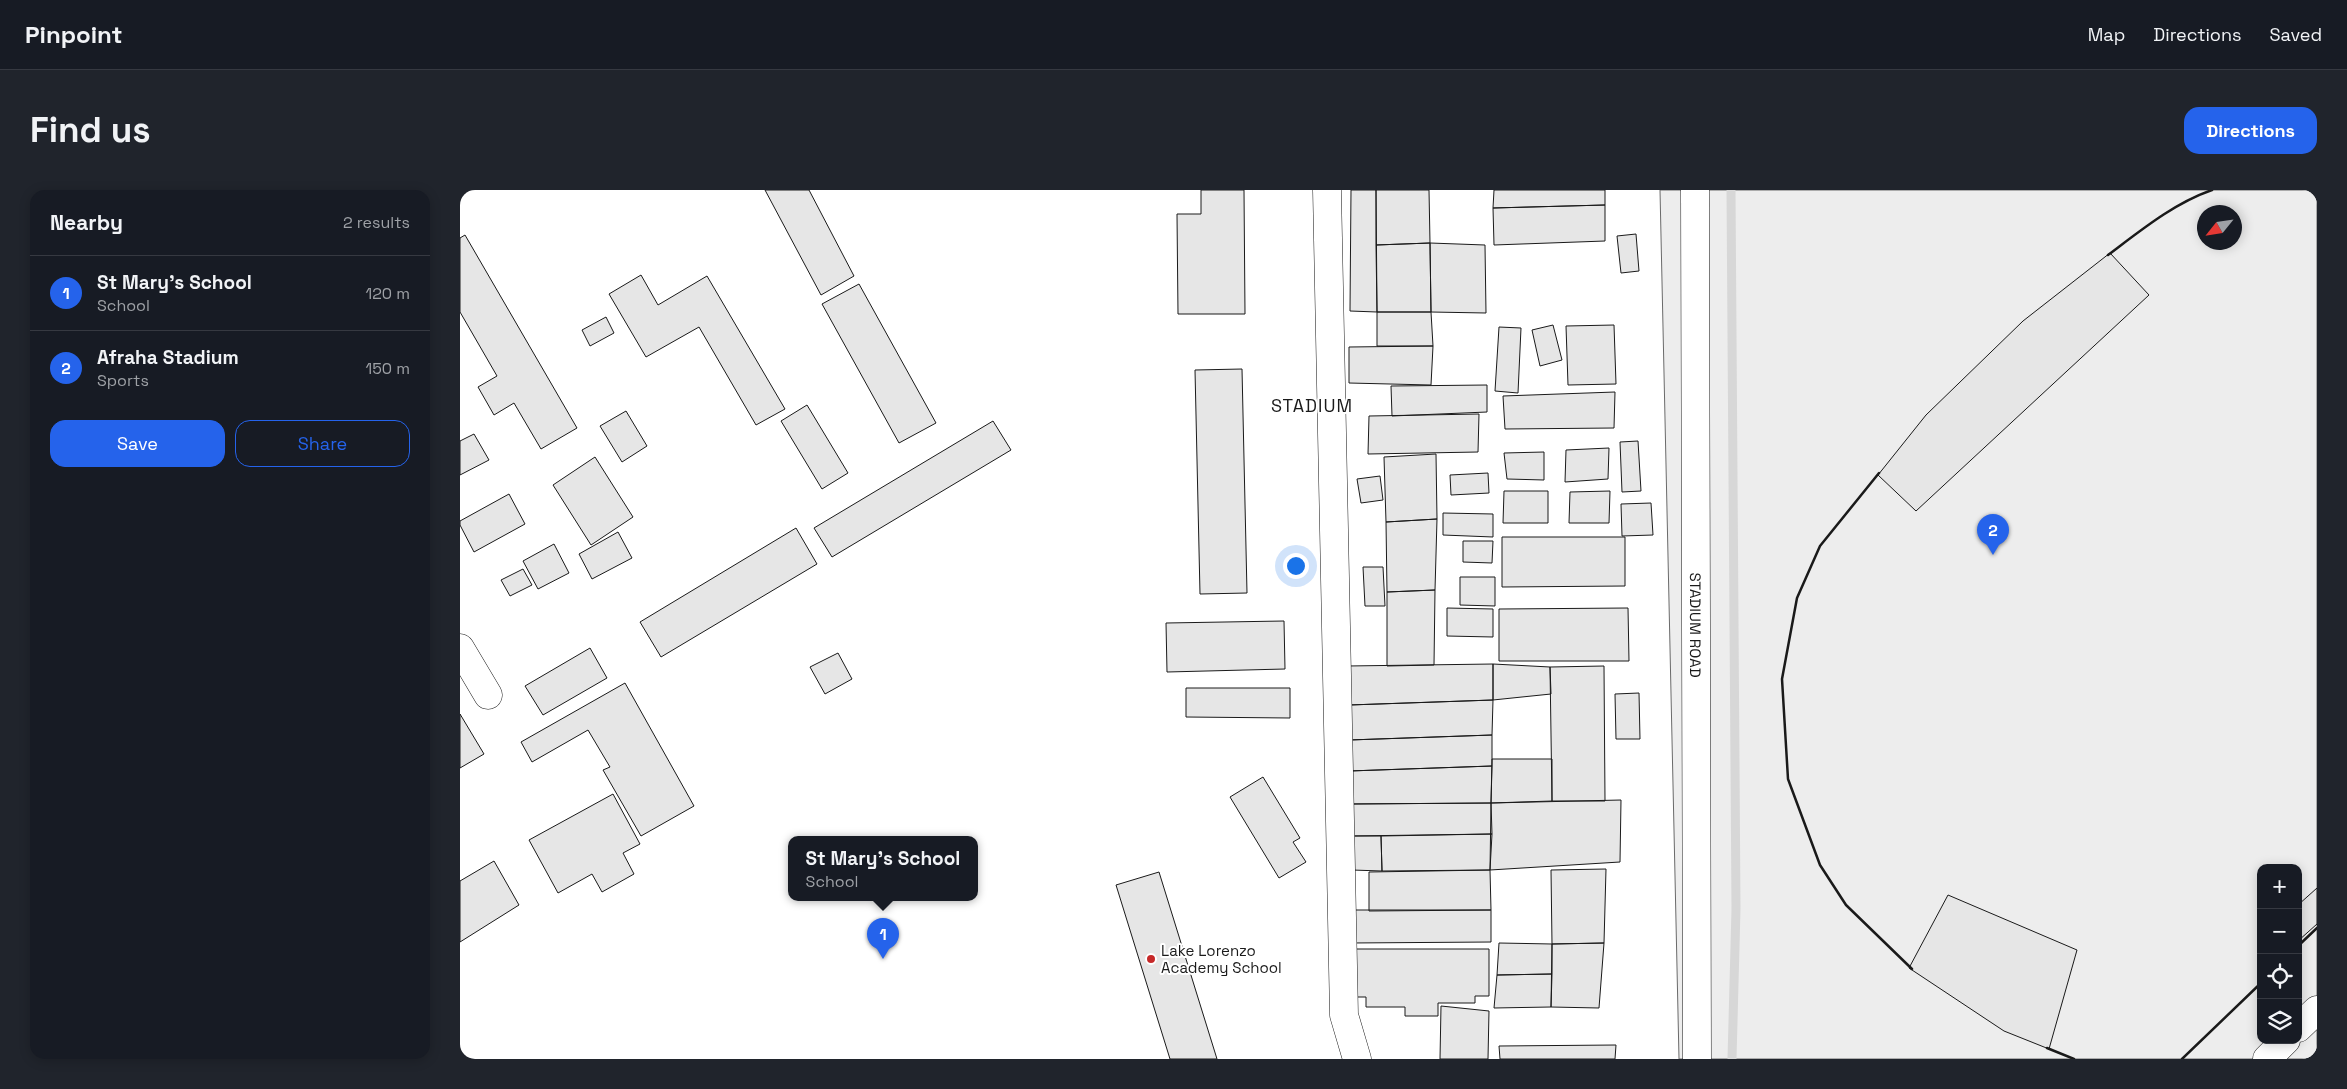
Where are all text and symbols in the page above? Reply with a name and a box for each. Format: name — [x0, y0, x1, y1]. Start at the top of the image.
text: Pinpoint — [25, 19, 122, 50]
text: Map — [2088, 23, 2125, 46]
text: Directions — [2153, 23, 2242, 46]
text: Saved — [2270, 23, 2322, 46]
button: Directions — [2184, 107, 2317, 154]
text: Find us — [30, 108, 151, 152]
north arrow — [2197, 205, 2242, 250]
text: Nearby — [50, 209, 123, 236]
text: 2 results — [343, 212, 410, 233]
text: St Mary's School — [97, 270, 252, 295]
text: 1 — [62, 283, 70, 304]
text: 120 m — [366, 283, 410, 304]
text: School — [97, 295, 150, 316]
text: Afraha Stadium — [97, 345, 239, 370]
text: 2 — [61, 358, 71, 379]
text: 150 m — [366, 358, 410, 379]
text: Sports — [97, 370, 149, 391]
district label: STADIUM — [1271, 394, 1353, 417]
button: Save — [50, 420, 225, 467]
button: Share — [235, 420, 410, 467]
pin: 2 — [1977, 514, 2009, 555]
your location — [1283, 553, 1309, 579]
street label: STADIUM ROAD — [1686, 572, 1706, 678]
popup — [788, 836, 978, 901]
text: St Mary's School — [806, 846, 960, 871]
map controls — [2257, 864, 2302, 1044]
button: + — [2257, 864, 2302, 909]
text: School — [806, 871, 858, 892]
button: − — [2257, 909, 2302, 954]
pin: 1 — [867, 918, 899, 959]
place label: Lake Lorenzo Academy School — [1161, 941, 1282, 977]
marker: Lake Lorenzo Academy School — [1145, 953, 1157, 965]
button: locate — [2257, 954, 2302, 999]
button: layers — [2257, 999, 2302, 1044]

